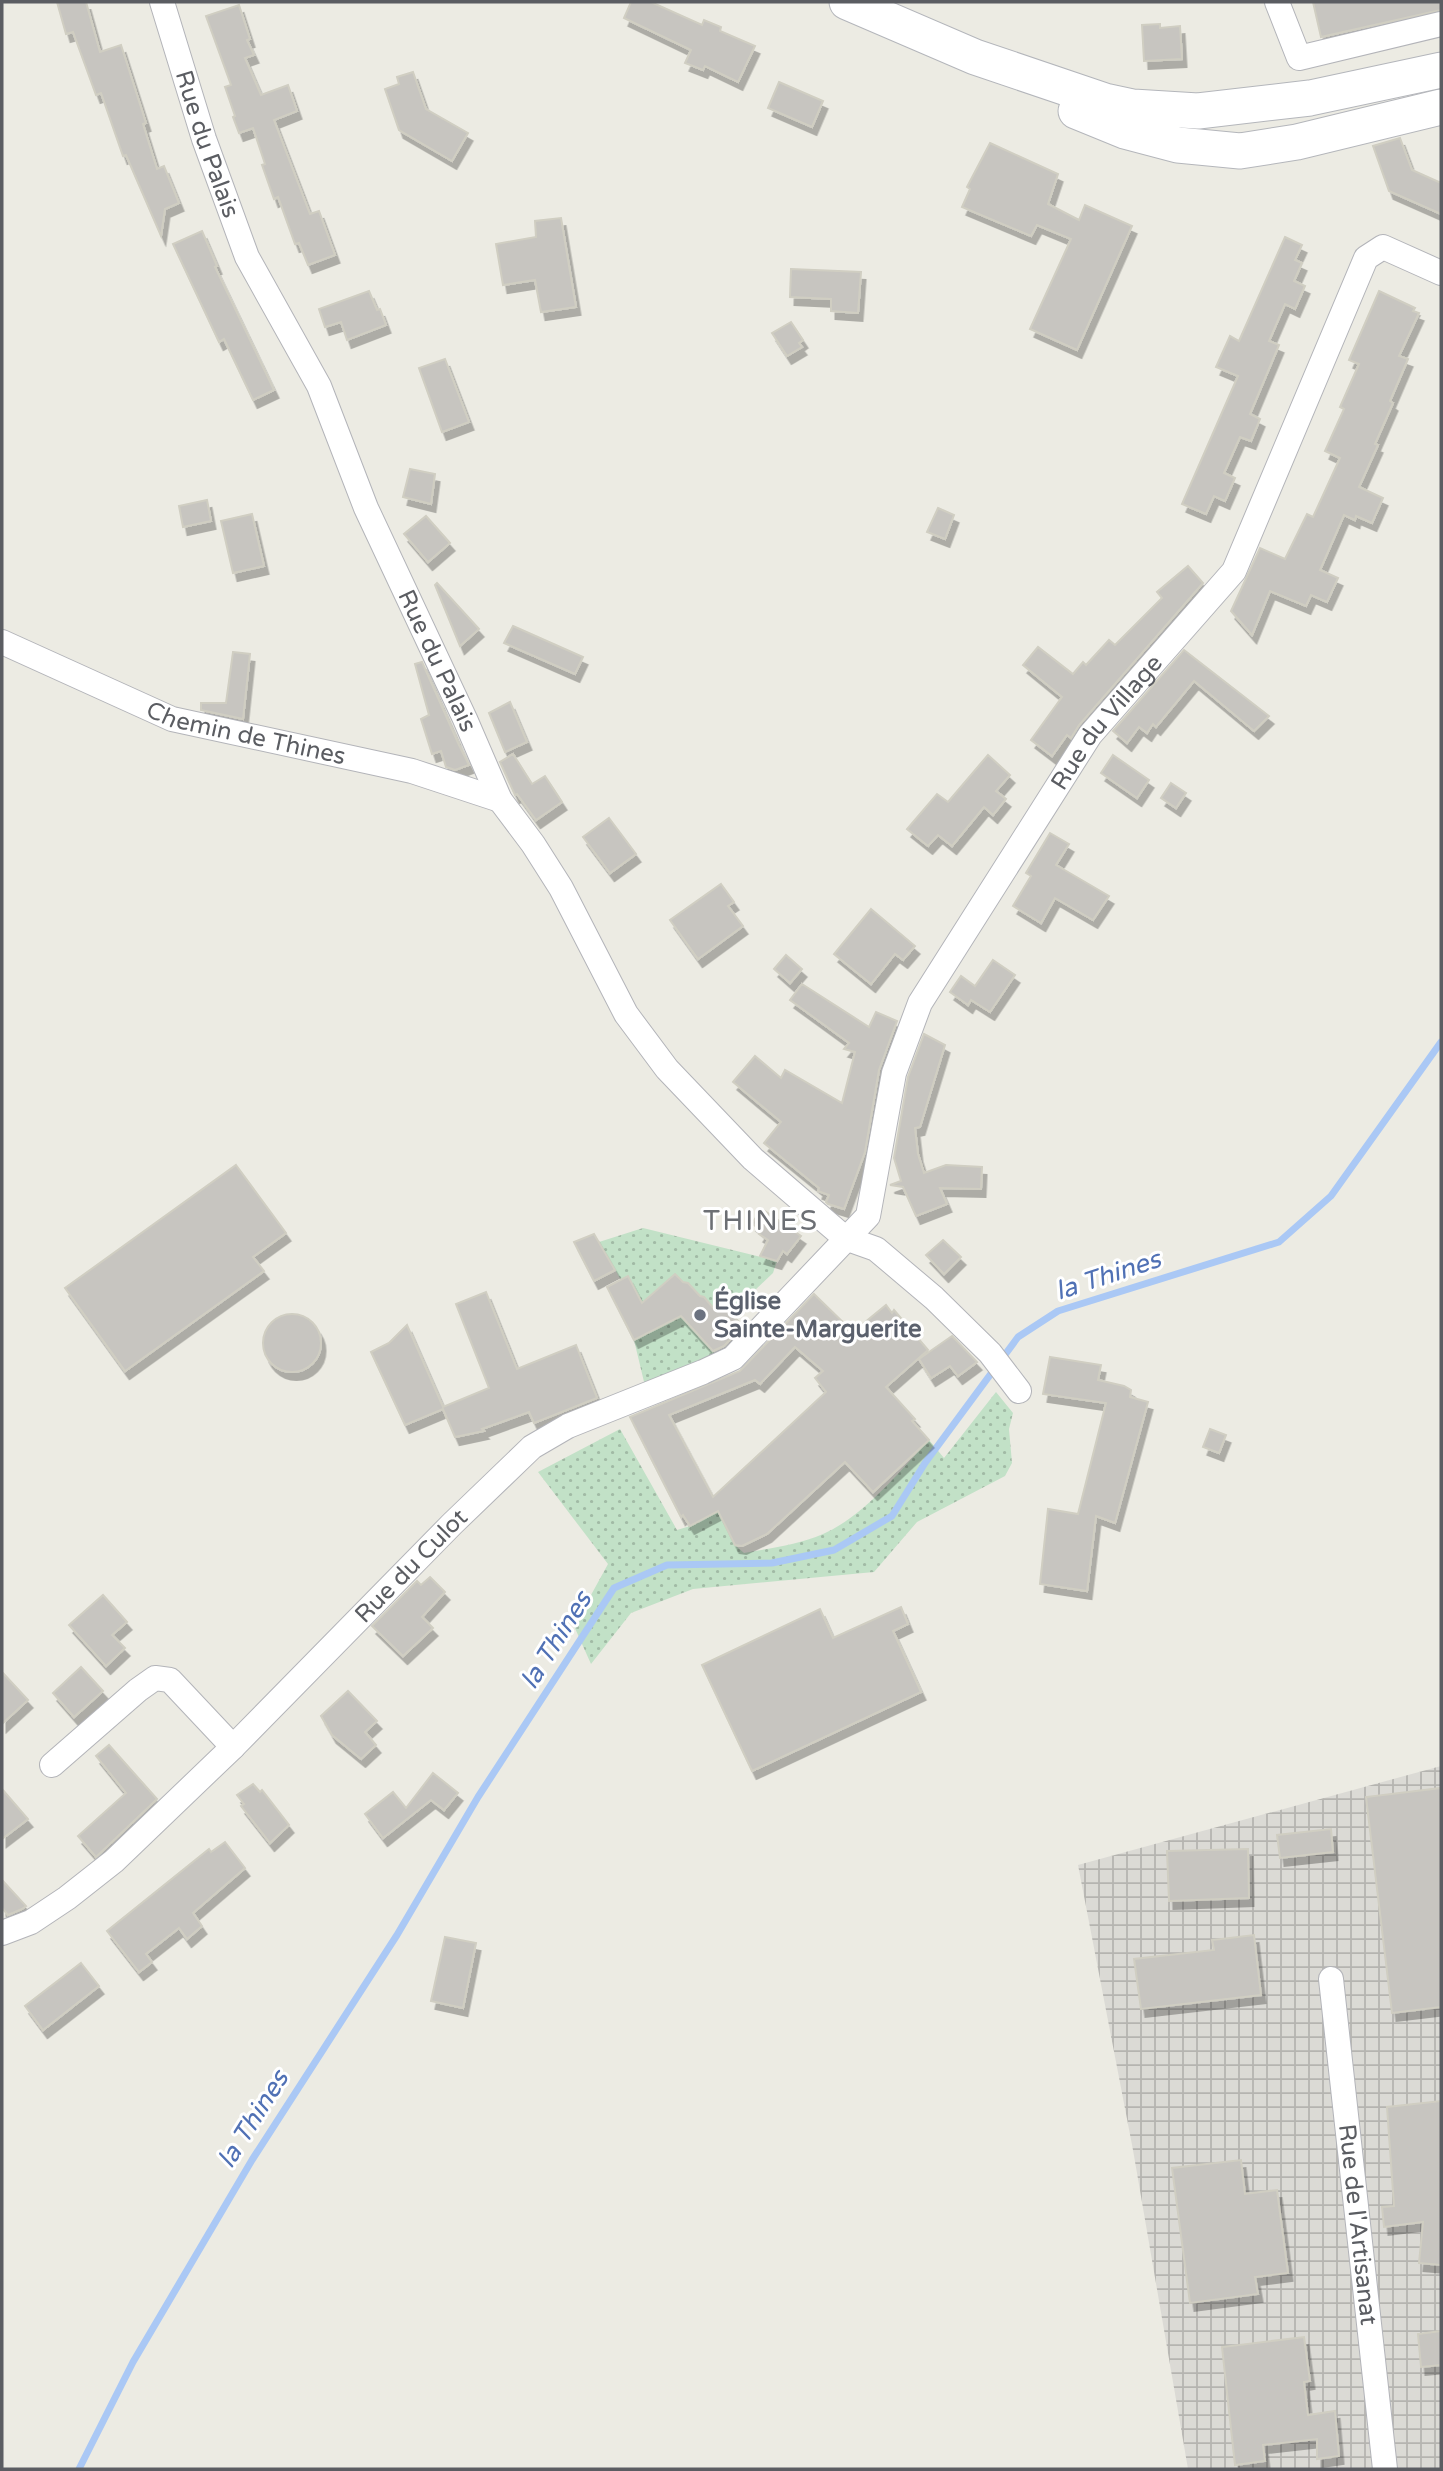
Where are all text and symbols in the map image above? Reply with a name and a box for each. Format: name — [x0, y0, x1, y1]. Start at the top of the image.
street label: Rue du Palais — [169, 67, 246, 221]
street label: Rue du Palais — [392, 585, 483, 736]
street label: Rue du Village — [1044, 649, 1168, 795]
street label: Chemin de Thines — [142, 695, 348, 771]
district label: THINES — [703, 1204, 819, 1238]
water label: la Thines — [1051, 1243, 1166, 1307]
place label: Église Sainte-Marguerite — [714, 1286, 922, 1344]
marker: Église Sainte-Marguerite — [692, 1307, 708, 1323]
street label: Rue du Culot — [349, 1503, 473, 1629]
water label: la Thines — [514, 1584, 599, 1694]
water label: la Thines — [211, 2063, 296, 2173]
street label: Rue de l'Artisanat — [1333, 2123, 1384, 2327]

